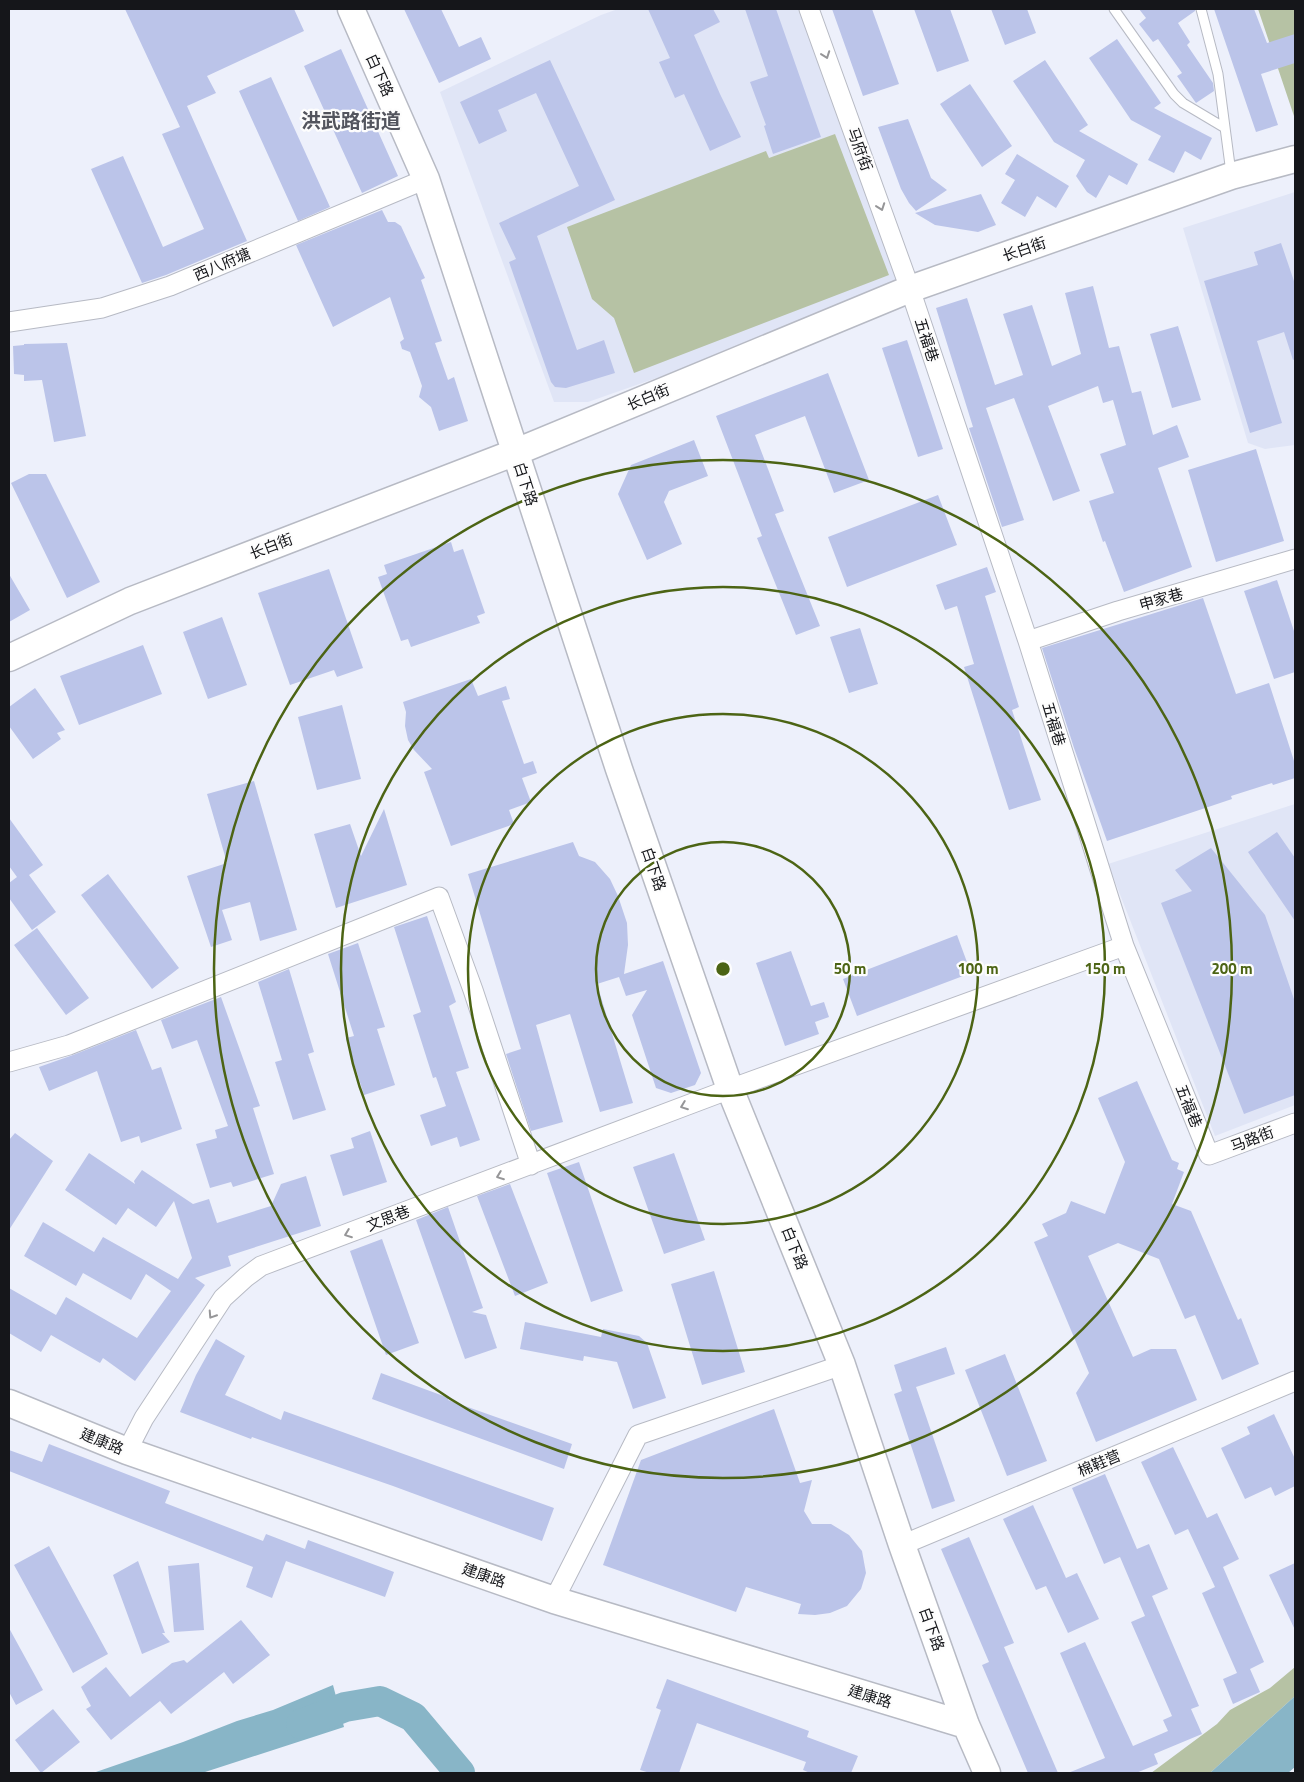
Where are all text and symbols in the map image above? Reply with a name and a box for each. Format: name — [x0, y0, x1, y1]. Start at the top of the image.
street label: 白下路 — [360, 50, 400, 100]
one-way arrow — [820, 50, 830, 58]
district label: 洪武路街道 — [301, 105, 401, 136]
street label: 马府街 — [841, 124, 879, 174]
one-way arrow — [875, 203, 885, 211]
street label: 长白街 — [999, 231, 1049, 267]
street label: 西八府塘 — [190, 242, 254, 286]
street label: 五福巷 — [909, 315, 945, 365]
street label: 长白街 — [623, 378, 673, 416]
street label: 白下路 — [508, 459, 544, 509]
street label: 长白街 — [246, 527, 296, 565]
street label: 申家巷 — [1136, 582, 1186, 616]
street label: 五福巷 — [1036, 699, 1072, 749]
street label: 白下路 — [636, 844, 672, 894]
text: 50 m — [834, 957, 866, 980]
text: 100 m — [957, 957, 999, 980]
text: 150 m — [1084, 957, 1126, 980]
text: 200 m — [1211, 957, 1253, 980]
centre of rings — [714, 960, 732, 978]
street label: 五福巷 — [1170, 1081, 1208, 1131]
one-way arrow — [681, 1100, 689, 1110]
street label: 马路街 — [1227, 1120, 1277, 1158]
one-way arrow — [496, 1170, 505, 1181]
street label: 文思巷 — [363, 1199, 413, 1237]
street label: 白下路 — [776, 1223, 814, 1273]
one-way arrow — [344, 1228, 352, 1238]
one-way arrow — [209, 1309, 218, 1319]
street label: 建康路 — [77, 1422, 127, 1460]
street label: 棉鞋营 — [1074, 1444, 1124, 1482]
street label: 建康路 — [459, 1557, 509, 1593]
street label: 白下路 — [913, 1604, 951, 1654]
street label: 建康路 — [845, 1678, 895, 1714]

